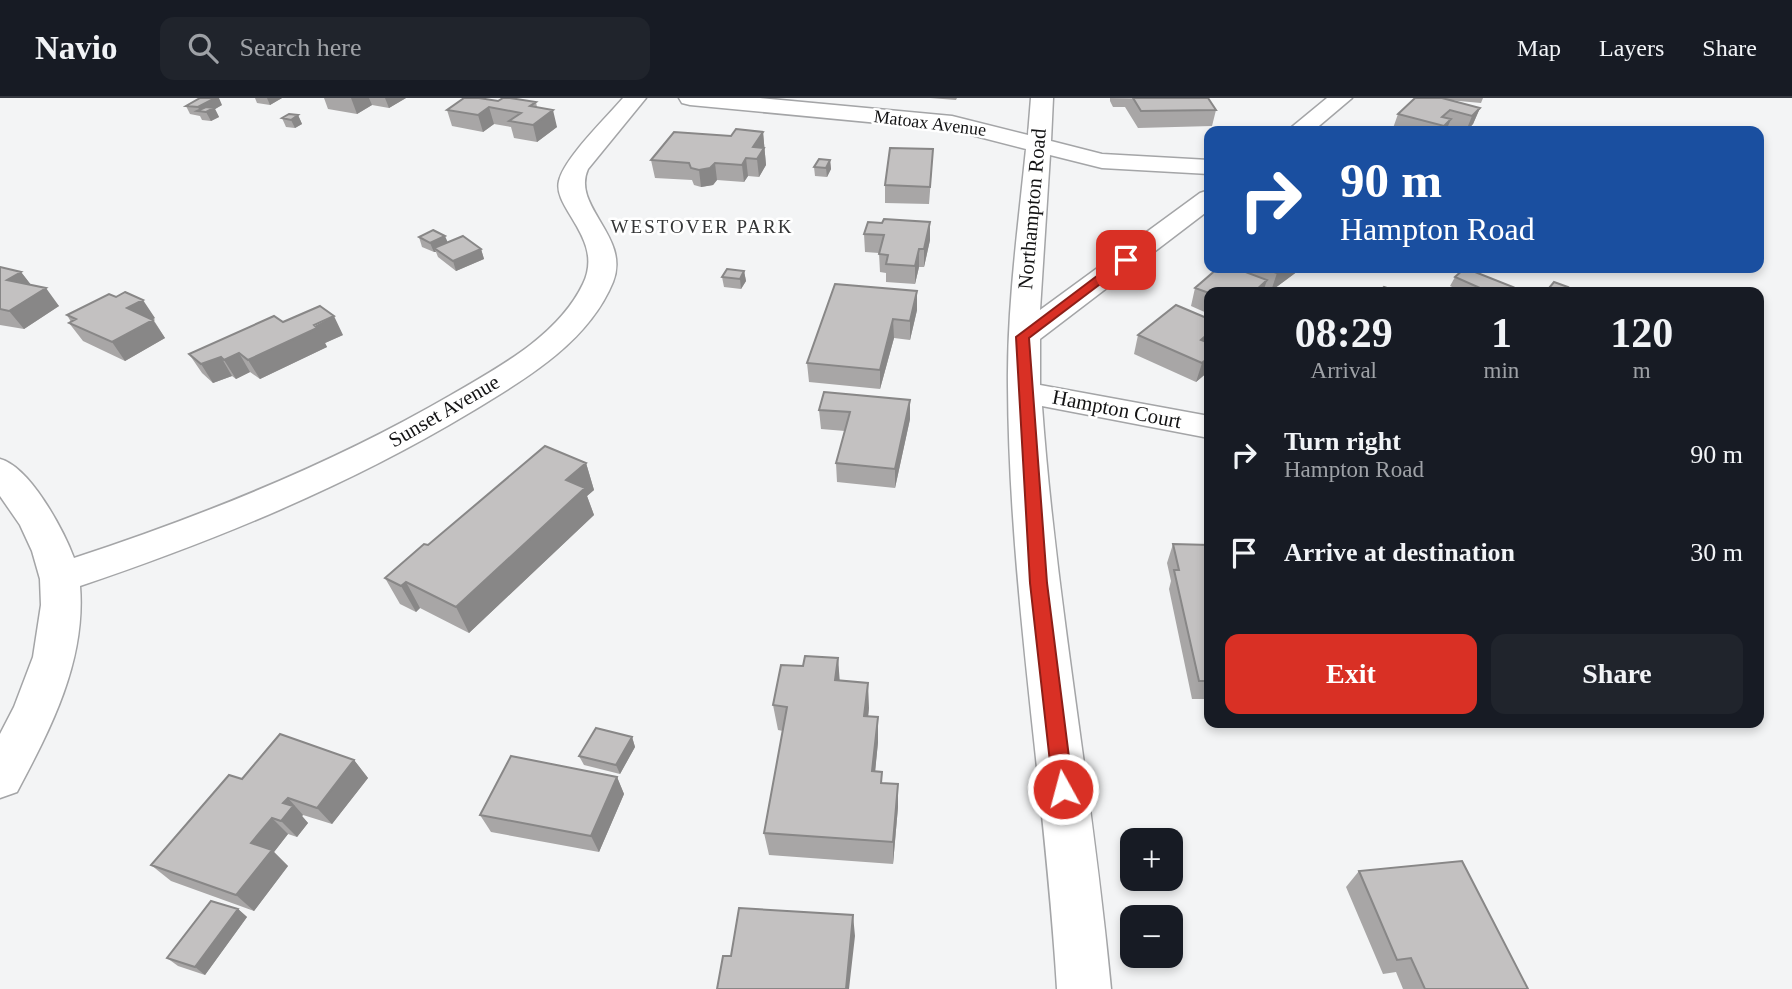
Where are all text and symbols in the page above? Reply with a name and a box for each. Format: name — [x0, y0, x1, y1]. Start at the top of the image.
search box — [160, 17, 650, 80]
icon: search — [184, 29, 222, 67]
text: Navio — [35, 30, 118, 66]
text: Search here — [240, 33, 361, 62]
text: Map — [1517, 35, 1561, 61]
text: Layers — [1599, 35, 1664, 61]
text: Share — [1702, 35, 1757, 61]
street label: Matoax Avenue — [873, 106, 987, 140]
street label: Northampton Road — [1013, 127, 1051, 291]
text: 90 m — [1340, 153, 1442, 208]
icon: right — [1225, 154, 1316, 245]
text: Hampton Road — [1340, 211, 1535, 247]
district label: WESTOVER PARK — [611, 216, 793, 237]
pin — [1096, 230, 1156, 290]
icon: arrive — [1107, 241, 1145, 279]
text: 08:29 — [1295, 310, 1393, 356]
text: 1 — [1491, 310, 1512, 356]
text: 120 — [1610, 310, 1673, 356]
text: Arrival — [1311, 358, 1377, 383]
text: min — [1484, 358, 1519, 383]
text: m — [1633, 358, 1651, 383]
street label: Sunset Avenue — [384, 370, 504, 452]
street label: Hampton Court — [1050, 385, 1184, 433]
text: Turn right — [1284, 427, 1401, 456]
icon: right — [1225, 436, 1263, 474]
text: 90 m — [1690, 440, 1743, 469]
text: Hampton Road — [1284, 457, 1424, 482]
icon: arrive — [1225, 534, 1263, 572]
text: Arrive at destination — [1284, 538, 1515, 567]
text: 30 m — [1690, 538, 1743, 567]
button: Exit — [1225, 634, 1477, 714]
button: Share — [1491, 634, 1743, 714]
position arrow — [1026, 752, 1100, 826]
map controls — [1120, 828, 1183, 968]
button: + — [1120, 828, 1183, 891]
button: − — [1120, 905, 1183, 968]

